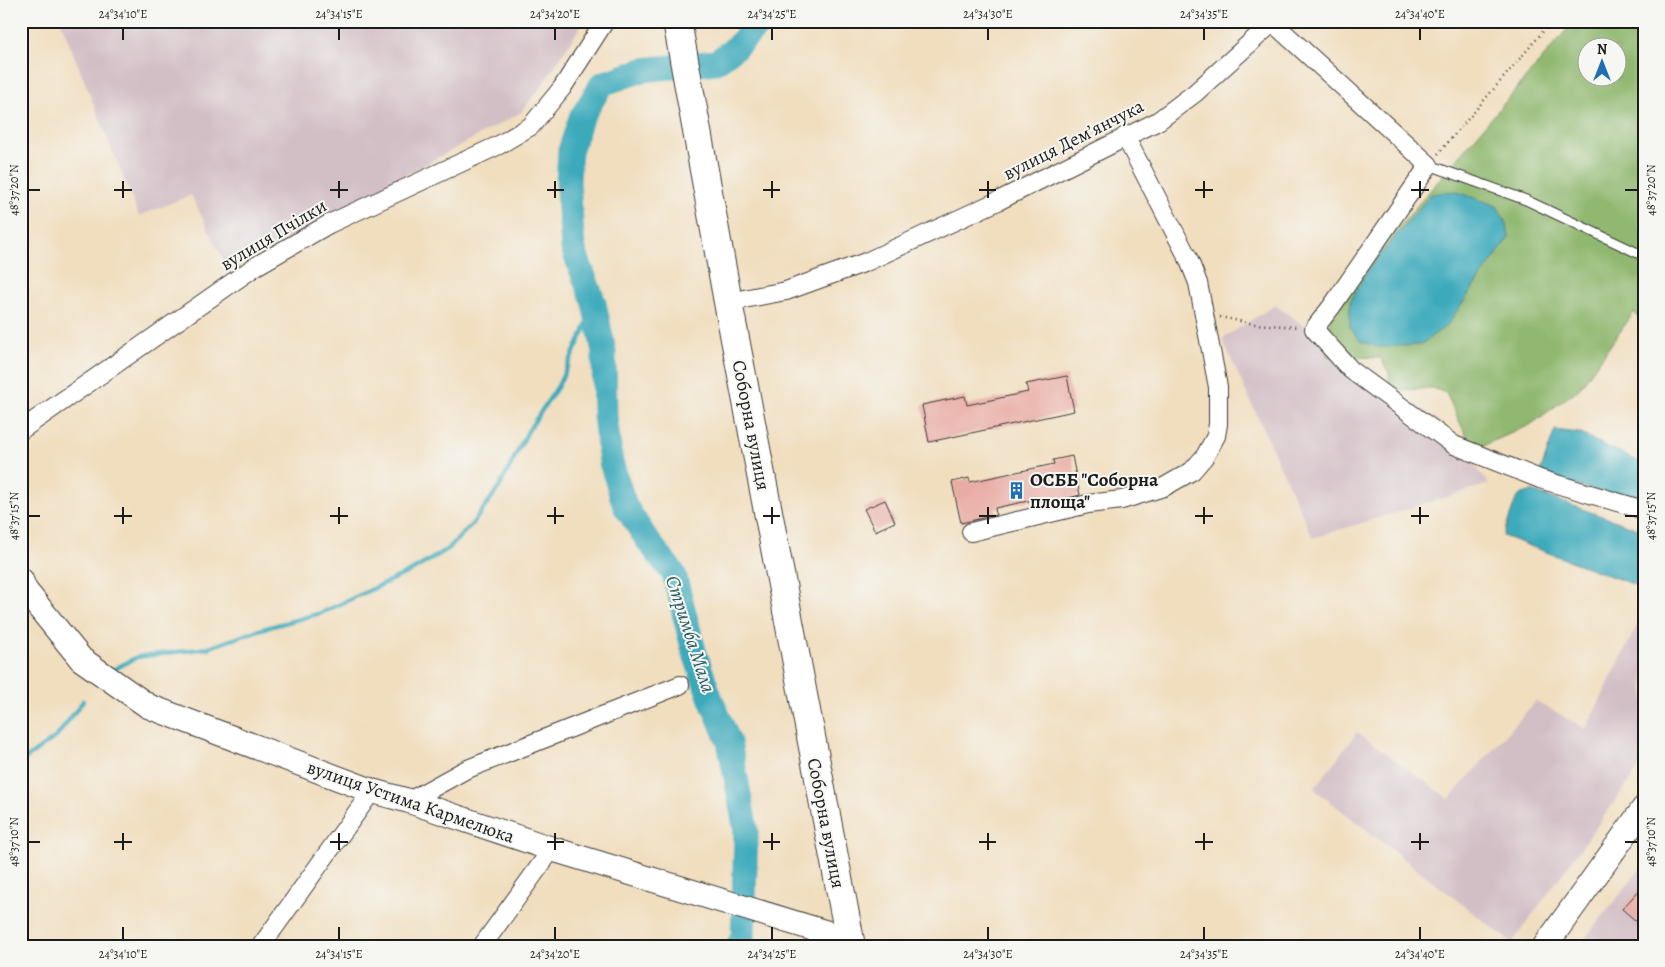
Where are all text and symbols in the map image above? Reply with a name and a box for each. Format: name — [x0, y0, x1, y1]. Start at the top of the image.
text: 24°34'10"E — [99, 6, 147, 22]
text: 24°34'15"E — [315, 6, 363, 22]
text: 24°34'20"E — [530, 6, 580, 22]
text: 24°34'25"E — [748, 6, 796, 22]
text: 24°34'30"E — [963, 6, 1013, 22]
text: 24°34'35"E — [1180, 6, 1228, 22]
text: 24°34'40"E — [1395, 6, 1445, 22]
north arrow — [1578, 38, 1628, 88]
text: N — [1597, 40, 1607, 59]
street label: вулиця Демʼянчука — [999, 93, 1149, 187]
text: 48°37'20"N — [6, 164, 22, 216]
text: 48°37'20"N — [1643, 164, 1659, 216]
street label: вулиця Пчілки — [215, 193, 332, 277]
street label: Соборна вулиця — [726, 358, 776, 493]
place label: ОСББ "Соборна площа" — [1030, 467, 1159, 515]
building icon: ОСББ "Соборна площа" — [1006, 480, 1026, 500]
text: 48°37'15"N — [6, 491, 22, 540]
text: 48°37'15"N — [1643, 491, 1659, 540]
water label: Стримба Мала — [659, 572, 722, 696]
street label: вулиця Устима Кармелюка — [303, 754, 518, 850]
street label: Соборна вулиця — [801, 756, 851, 891]
text: 48°37'10"N — [6, 817, 22, 867]
text: 48°37'10"N — [1643, 817, 1659, 867]
text: 24°34'10"E — [99, 946, 147, 962]
text: 24°34'15"E — [315, 946, 363, 962]
text: 24°34'20"E — [530, 946, 580, 962]
text: 24°34'25"E — [748, 946, 796, 962]
text: 24°34'30"E — [963, 946, 1013, 962]
text: 24°34'35"E — [1180, 946, 1228, 962]
text: 24°34'40"E — [1395, 946, 1445, 962]

